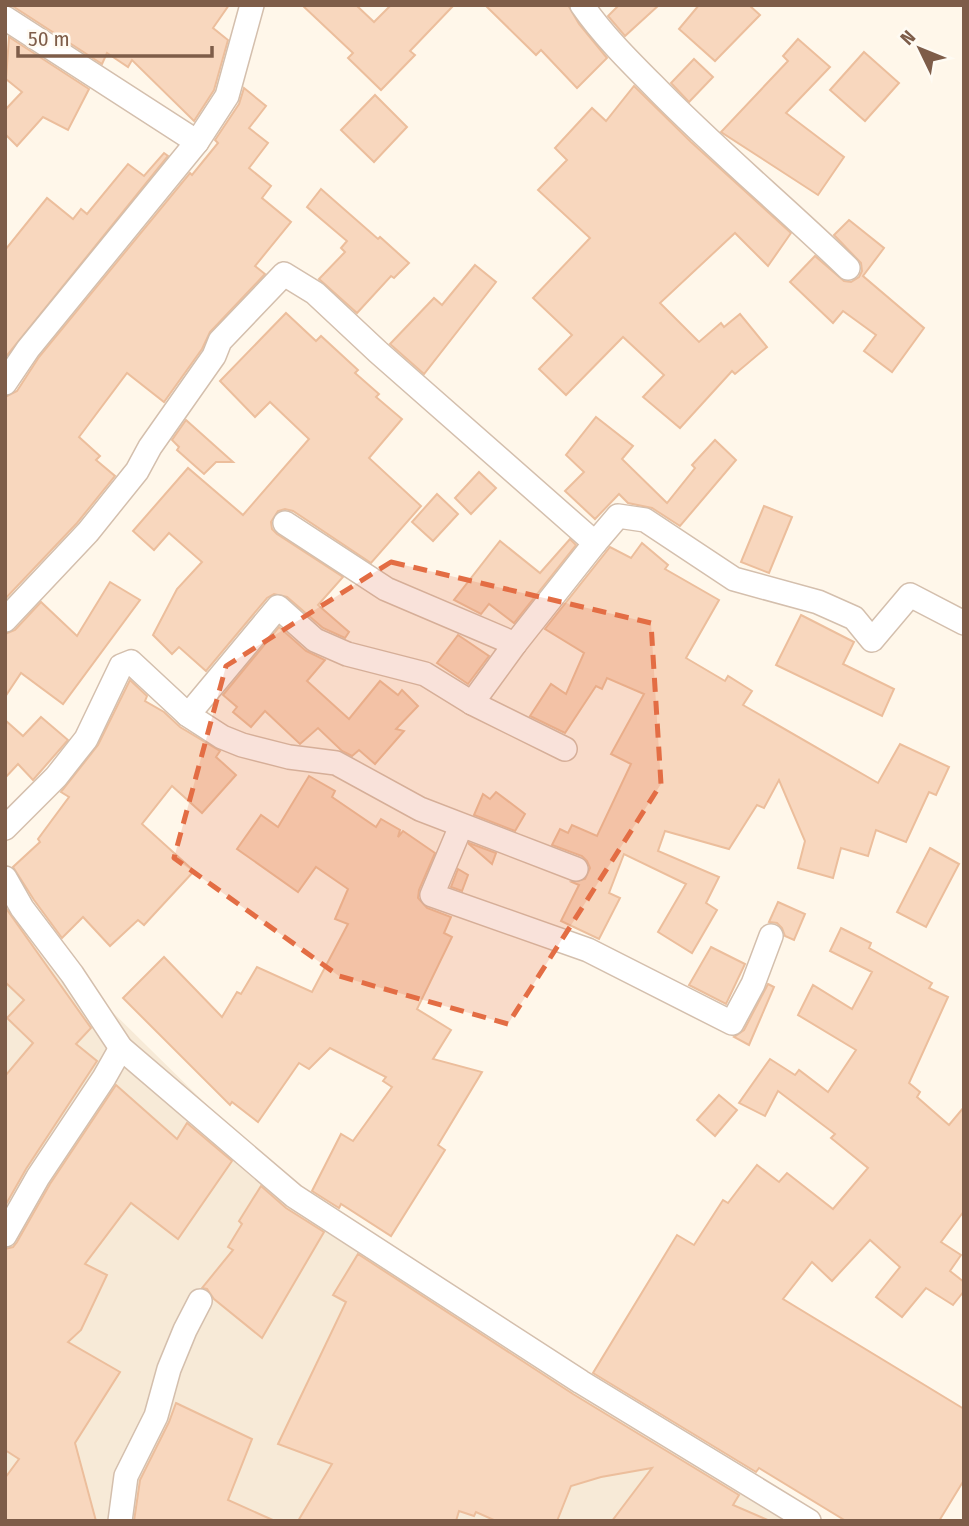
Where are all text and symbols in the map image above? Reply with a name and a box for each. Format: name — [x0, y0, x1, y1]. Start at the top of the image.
scale bar — [18, 14, 212, 58]
north arrow — [885, 14, 955, 84]
text: 50 m — [28, 26, 70, 52]
text: N — [896, 26, 920, 50]

